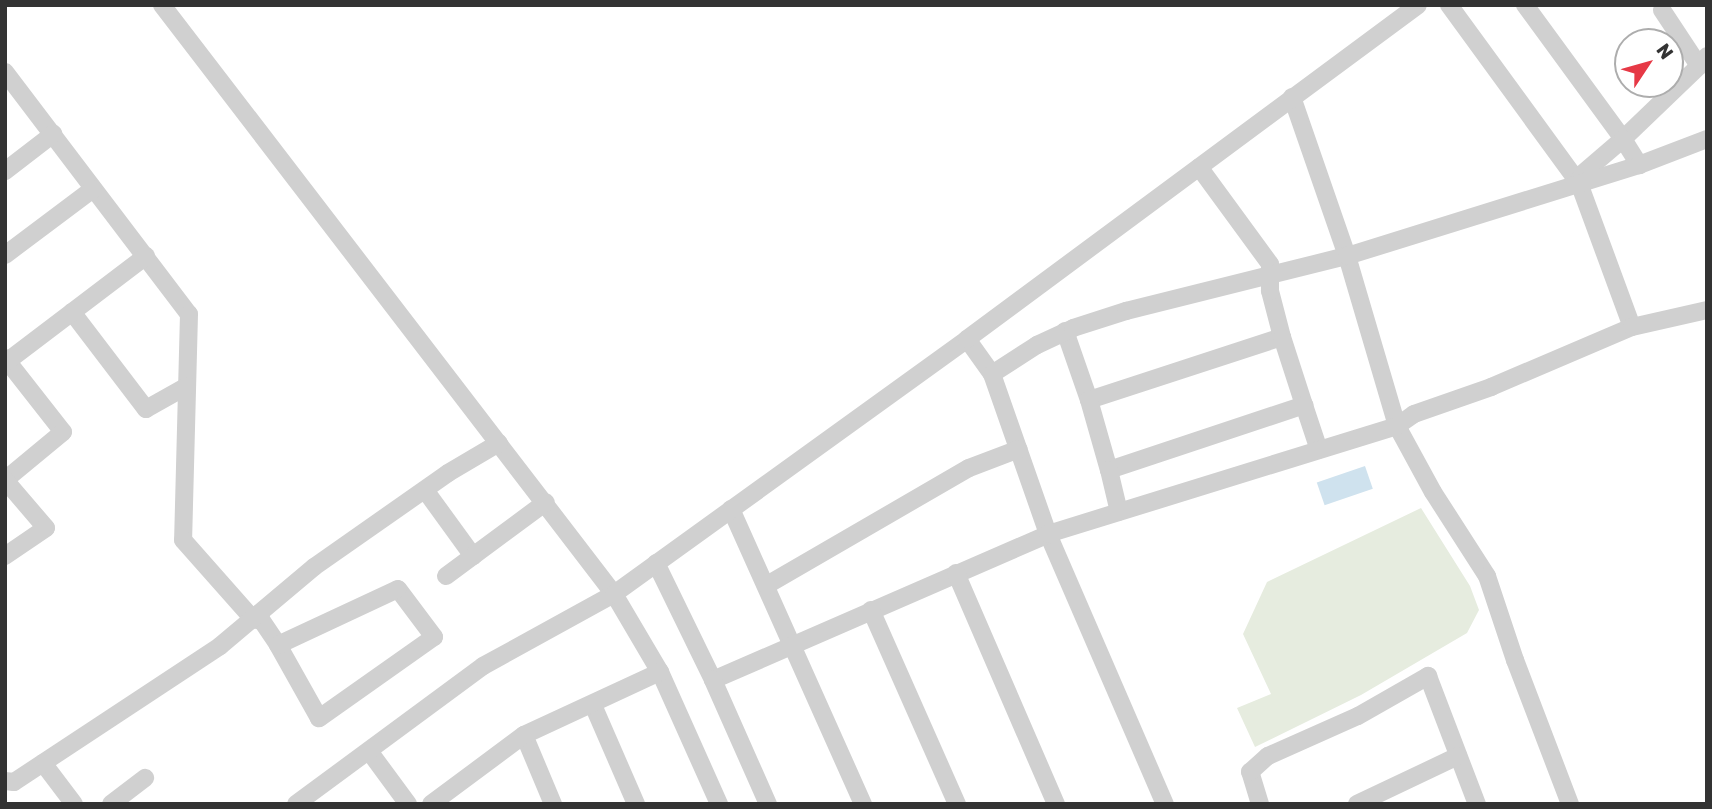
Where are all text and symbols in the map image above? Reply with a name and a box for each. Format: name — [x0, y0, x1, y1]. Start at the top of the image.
north arrow — [1614, 28, 1684, 98]
text: N — [1651, 39, 1678, 64]

